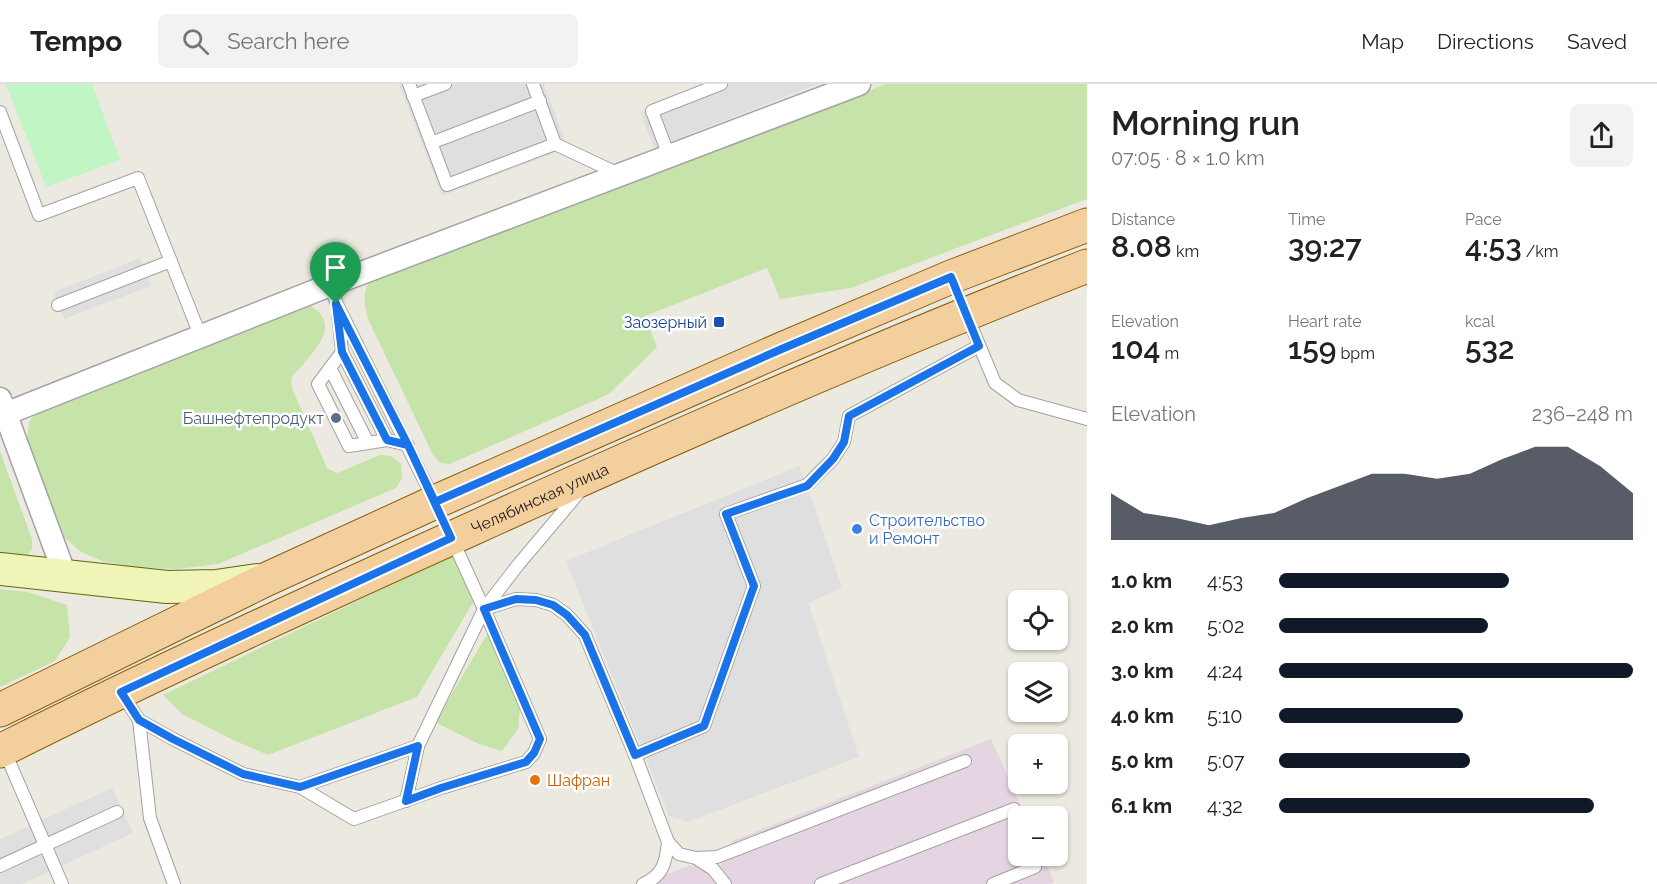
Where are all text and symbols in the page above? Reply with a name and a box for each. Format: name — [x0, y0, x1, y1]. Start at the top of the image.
search box — [158, 14, 578, 68]
text: Tempo — [30, 25, 122, 58]
icon: search — [179, 25, 212, 58]
text: Search here — [227, 28, 349, 54]
text: Map — [1361, 29, 1404, 54]
text: Directions — [1437, 29, 1534, 54]
text: Saved — [1567, 29, 1627, 54]
text: Morning run — [1111, 104, 1300, 143]
button: share — [1570, 104, 1633, 167]
text: 07:05 · 8 × 1.0 km — [1111, 146, 1265, 170]
text: Distance — [1111, 210, 1175, 229]
text: Time — [1288, 210, 1325, 229]
text: Pace — [1465, 210, 1502, 229]
text: 8.08 — [1111, 229, 1172, 264]
text: 39:27 — [1288, 229, 1362, 264]
text: 4:53 — [1465, 229, 1522, 264]
pin — [310, 242, 361, 304]
text: km — [1172, 242, 1199, 261]
text: /km — [1522, 242, 1559, 261]
icon: arrive — [319, 251, 352, 284]
text: Elevation — [1111, 312, 1179, 331]
text: Heart rate — [1288, 312, 1362, 331]
text: kcal — [1465, 312, 1495, 331]
place label: Заозерный — [624, 313, 707, 332]
marker: Заозерный — [712, 315, 726, 329]
text: 104 — [1111, 331, 1160, 366]
text: 159 — [1288, 331, 1336, 366]
text: 532 — [1465, 331, 1514, 366]
text: m — [1160, 344, 1179, 363]
text: bpm — [1336, 344, 1375, 363]
text: Elevation — [1111, 402, 1196, 426]
text: 236–248 m — [1532, 402, 1633, 426]
place label: Башнефтепродукт — [183, 409, 324, 428]
marker: Башнефтепродукт — [329, 411, 343, 425]
street label: Челябинская улица — [468, 459, 611, 538]
place label: Строительство и Ремонт — [869, 511, 985, 548]
marker: Строительство и Ремонт — [850, 522, 864, 536]
text: 1.0 km — [1111, 569, 1172, 593]
text: 4:53 — [1207, 569, 1243, 593]
map controls — [1008, 590, 1068, 866]
button: locate — [1008, 590, 1068, 650]
text: 2.0 km — [1111, 614, 1174, 638]
text: 5:02 — [1207, 614, 1244, 638]
text: 3.0 km — [1111, 659, 1174, 683]
text: 4:24 — [1207, 659, 1243, 683]
button: layers — [1008, 662, 1068, 722]
text: 4.0 km — [1111, 704, 1174, 728]
text: 5:10 — [1207, 704, 1242, 728]
button: + — [1008, 734, 1068, 794]
text: 5.0 km — [1111, 749, 1173, 773]
text: 5:07 — [1207, 749, 1244, 773]
place label: Шафран — [547, 771, 610, 790]
marker: Шафран — [528, 773, 542, 787]
text: 6.1 km — [1111, 794, 1172, 818]
text: 4:32 — [1207, 794, 1243, 818]
button: − — [1008, 806, 1068, 866]

